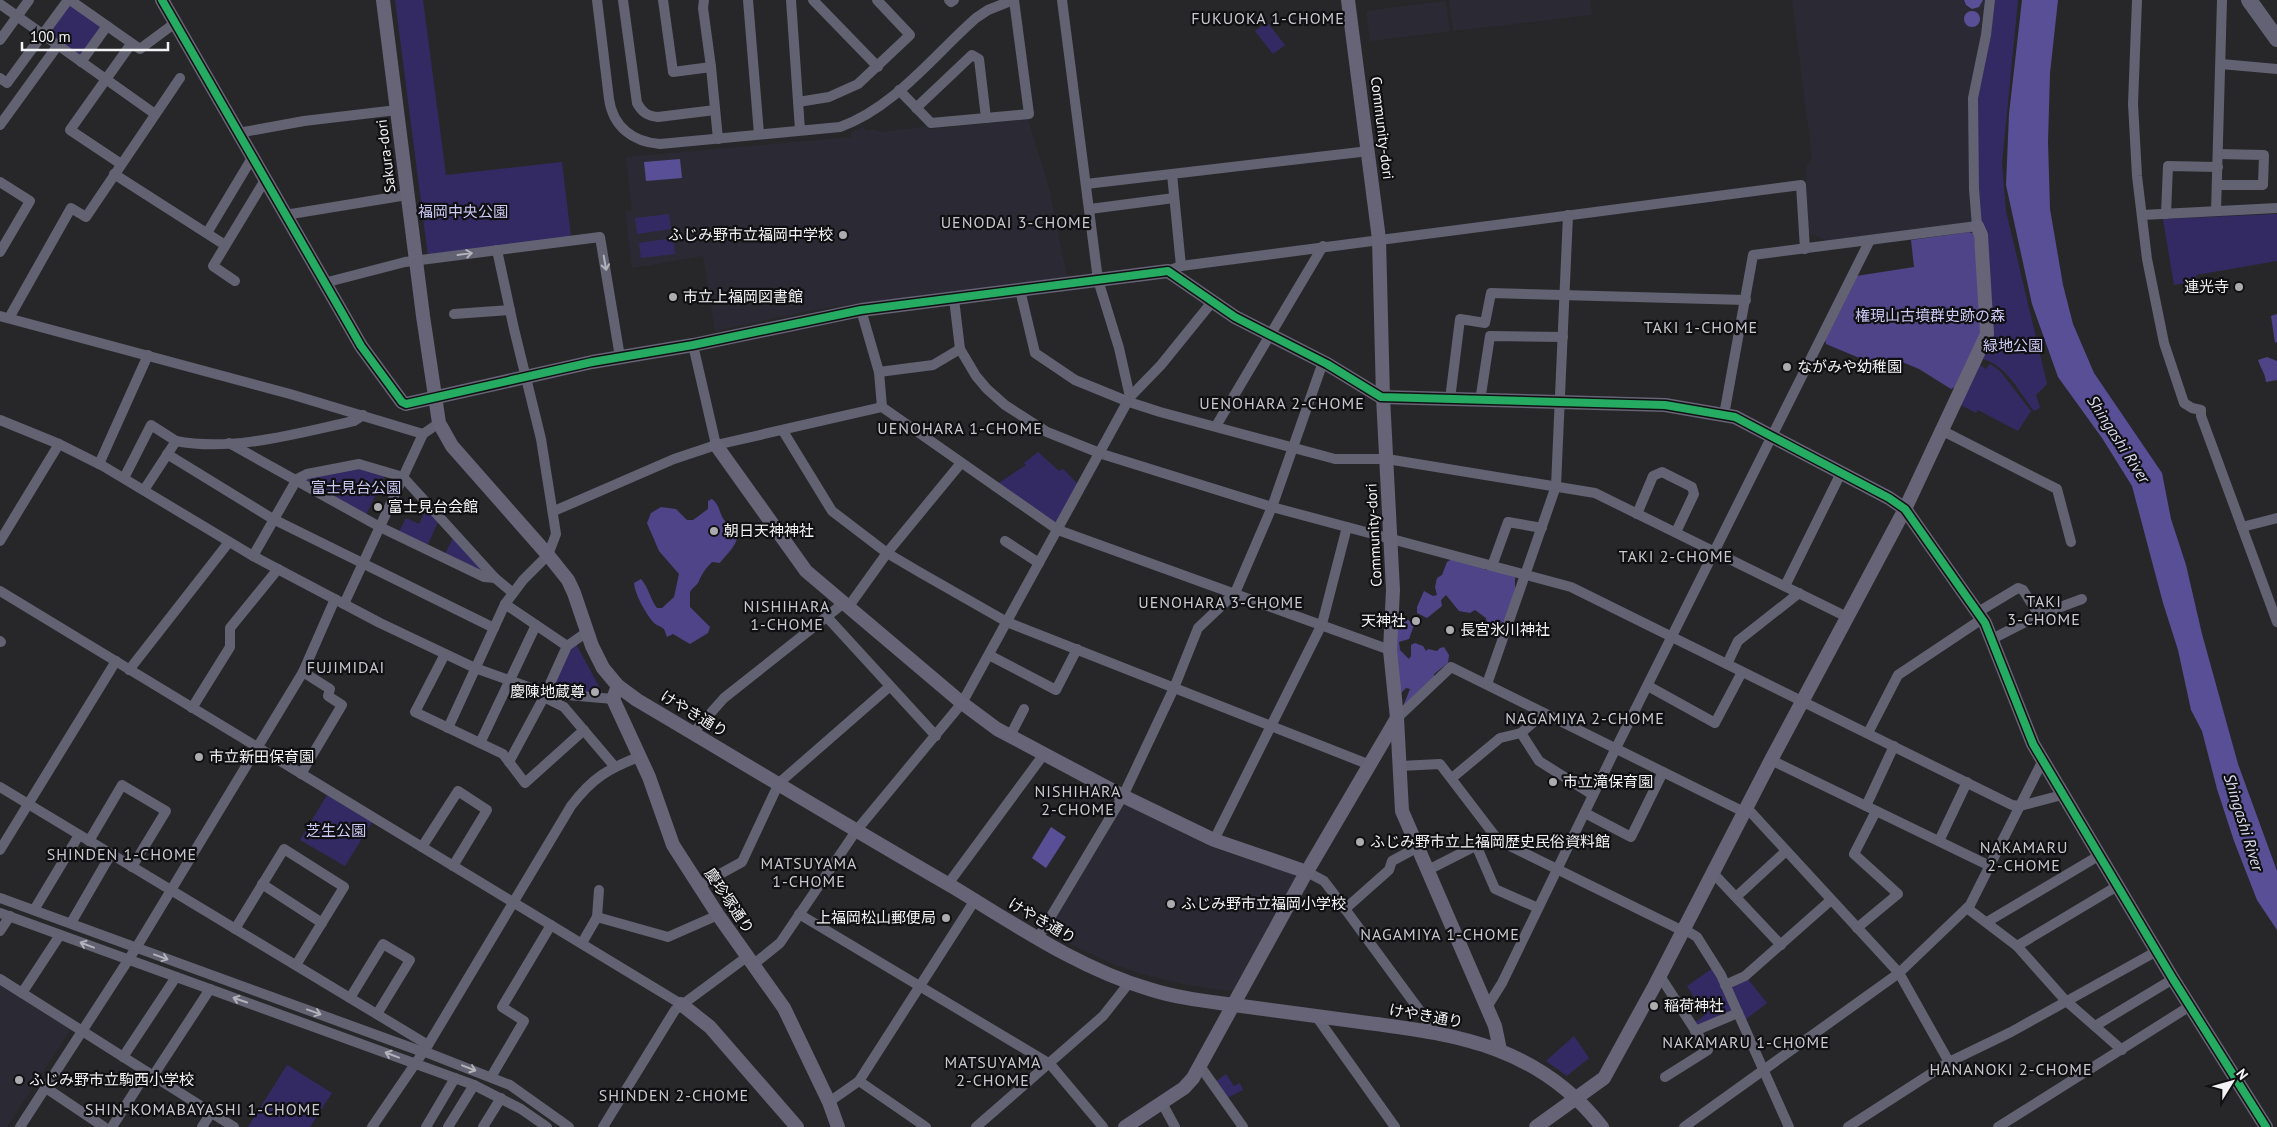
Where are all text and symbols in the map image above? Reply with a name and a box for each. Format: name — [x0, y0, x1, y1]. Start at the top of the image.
district label: FUKUOKA 1-CHOME — [1191, 8, 1345, 28]
scale bar — [22, 20, 169, 52]
text: 100 m — [30, 27, 71, 46]
street label: Community-dori — [1367, 75, 1398, 180]
street label: Sakura-dori — [372, 118, 399, 194]
park label: 福岡中央公園 — [418, 202, 508, 221]
district label: UENODAI 3-CHOME — [941, 212, 1091, 232]
place label: ふじみ野市立福岡中学校 — [668, 225, 833, 244]
marker: ふじみ野市立福岡中学校 — [837, 229, 849, 241]
one-way arrow — [457, 249, 473, 259]
one-way arrow — [600, 255, 610, 271]
place label: 連光寺 — [2184, 277, 2229, 296]
marker: 連光寺 — [2233, 281, 2245, 293]
place label: 市立上福岡図書館 — [683, 287, 803, 306]
marker: 市立上福岡図書館 — [667, 291, 679, 303]
park label: 権現山古墳群史跡の森 — [1855, 306, 2005, 325]
district label: TAKI 1-CHOME — [1644, 317, 1758, 337]
park label: 緑地公園 — [1983, 336, 2043, 355]
place label: ながみや幼稚園 — [1797, 357, 1902, 376]
marker: ながみや幼稚園 — [1781, 361, 1793, 373]
water label: Shingashi River — [2083, 391, 2156, 488]
district label: UENOHARA 2-CHOME — [1199, 393, 1365, 413]
district label: UENOHARA 1-CHOME — [877, 418, 1043, 438]
park label: 富士見台公園 — [311, 478, 401, 497]
street label: Community-dori — [1361, 483, 1386, 587]
place label: 富士見台会館 — [388, 497, 478, 516]
marker: 富士見台会館 — [372, 501, 384, 513]
place label: 朝日天神神社 — [724, 521, 814, 540]
marker: 朝日天神神社 — [708, 525, 720, 537]
district label: TAKI 2-CHOME — [1619, 546, 1733, 566]
district label: TAKI 3-CHOME — [2007, 591, 2081, 629]
district label: UENOHARA 3-CHOME — [1138, 592, 1304, 612]
district label: NISHIHARA 1-CHOME — [744, 596, 830, 634]
place label: 天神社 — [1361, 611, 1406, 630]
marker: 天神社 — [1410, 615, 1422, 627]
place label: 長宮氷川神社 — [1460, 620, 1550, 639]
marker: 長宮氷川神社 — [1444, 624, 1456, 636]
district label: FUJIMIDAI — [307, 657, 385, 677]
place label: 慶陳地蔵尊 — [510, 682, 585, 701]
marker: 慶陳地蔵尊 — [589, 686, 601, 698]
street label: けやき通り — [657, 686, 731, 741]
district label: NAGAMIYA 2-CHOME — [1505, 708, 1665, 728]
place label: 市立新田保育園 — [209, 747, 314, 766]
marker: 市立新田保育園 — [193, 751, 205, 763]
water label: Shingashi River — [2220, 771, 2269, 875]
place label: 市立滝保育園 — [1563, 772, 1653, 791]
marker: 市立滝保育園 — [1547, 776, 1559, 788]
district label: NISHIHARA 2-CHOME — [1035, 781, 1121, 819]
park label: 芝生公園 — [306, 821, 366, 840]
place label: ふじみ野市立上福岡歴史民俗資料館 — [1370, 832, 1610, 851]
marker: ふじみ野市立上福岡歴史民俗資料館 — [1354, 836, 1366, 848]
district label: NAKAMARU 2-CHOME — [1980, 837, 2068, 875]
district label: SHINDEN 1-CHOME — [47, 844, 197, 864]
district label: MATSUYAMA 1-CHOME — [761, 853, 857, 891]
street label: 慶珍塚通り — [701, 864, 758, 937]
street label: けやき通り — [1005, 894, 1079, 948]
place label: ふじみ野市立福岡小学校 — [1181, 894, 1346, 913]
marker: ふじみ野市立福岡小学校 — [1165, 898, 1177, 910]
place label: 上福岡松山郵便局 — [816, 908, 936, 927]
marker: 上福岡松山郵便局 — [940, 912, 952, 924]
district label: NAGAMIYA 1-CHOME — [1360, 924, 1520, 944]
one-way arrow — [79, 940, 95, 949]
one-way arrow — [153, 953, 168, 962]
one-way arrow — [232, 995, 248, 1004]
place label: 稲荷神社 — [1664, 996, 1724, 1015]
street label: けやき通り — [1387, 1000, 1465, 1031]
marker: 稲荷神社 — [1648, 1000, 1660, 1012]
one-way arrow — [305, 1008, 321, 1017]
district label: NAKAMARU 1-CHOME — [1662, 1032, 1830, 1052]
one-way arrow — [385, 1050, 400, 1060]
district label: MATSUYAMA 2-CHOME — [945, 1052, 1041, 1090]
north arrow — [2207, 1057, 2257, 1107]
district label: HANANOKI 2-CHOME — [1929, 1059, 2093, 1079]
one-way arrow — [461, 1064, 476, 1073]
text: N — [2232, 1065, 2252, 1083]
place label: ふじみ野市立駒西小学校 — [29, 1070, 194, 1089]
marker: ふじみ野市立駒西小学校 — [13, 1074, 25, 1086]
district label: SHINDEN 2-CHOME — [599, 1085, 749, 1105]
district label: SHIN-KOMABAYASHI 1-CHOME — [85, 1099, 321, 1119]

